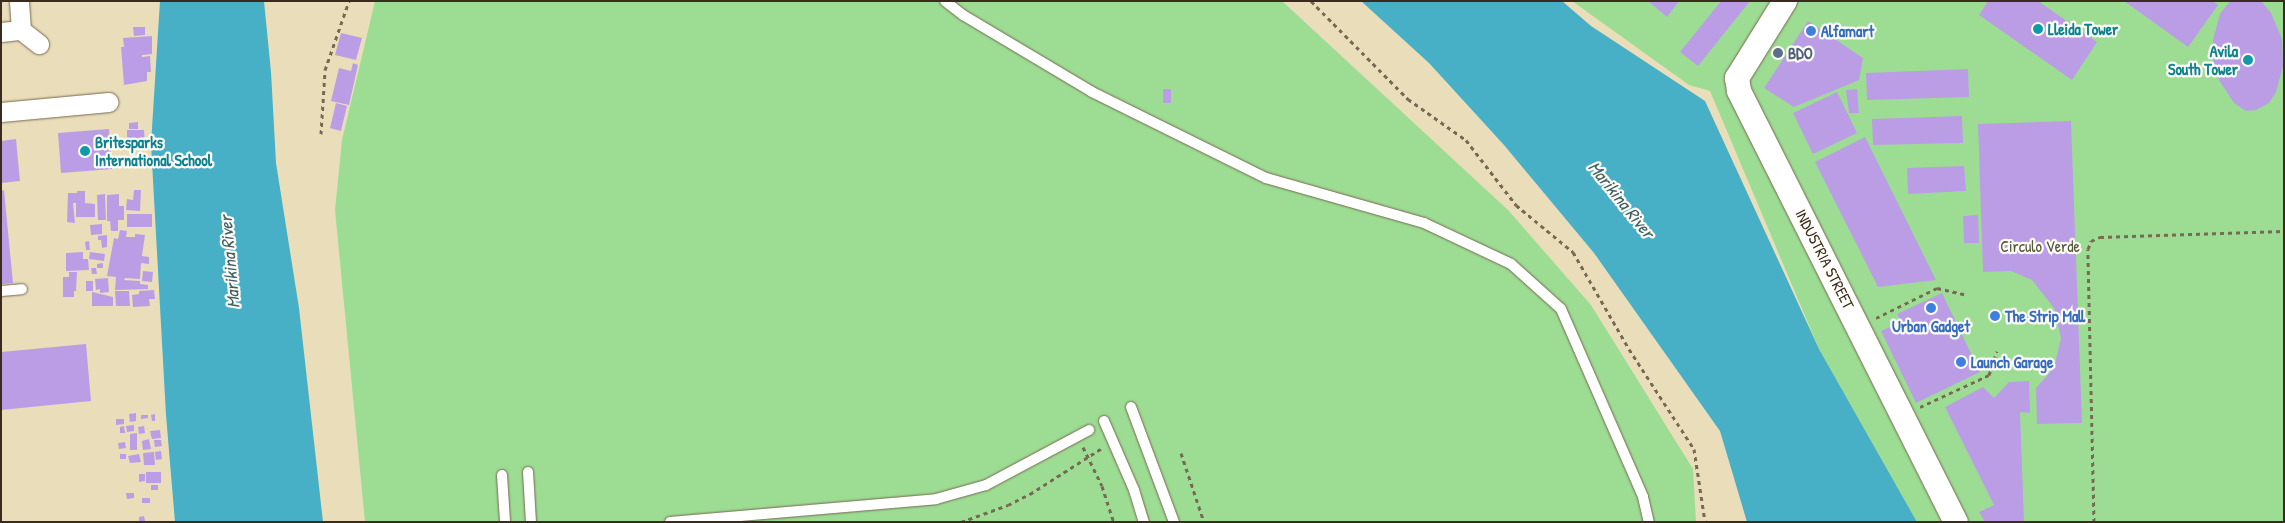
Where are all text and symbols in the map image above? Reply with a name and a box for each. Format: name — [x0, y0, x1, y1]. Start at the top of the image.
place label: Lleida Tower — [2048, 19, 2118, 39]
place label: Alfamart — [1821, 21, 1874, 41]
marker: Lleida Tower — [2032, 23, 2044, 35]
marker: Alfamart — [1805, 25, 1817, 37]
place label: Avila South Tower — [2168, 41, 2238, 79]
place label: BDO — [1788, 43, 1813, 63]
marker: BDO — [1772, 47, 1784, 59]
marker: Avila South Tower — [2242, 54, 2254, 66]
place label: Britesparks International School — [95, 132, 212, 170]
marker: Britesparks International School — [79, 145, 91, 157]
water label: Marikina River — [1583, 157, 1659, 243]
street label: INDUSTRIA STREET — [1792, 206, 1858, 312]
water label: Marikina River — [215, 215, 245, 309]
park label: Circulo Verde — [2000, 236, 2080, 256]
marker: Urban Gadget — [1925, 302, 1937, 314]
place label: The Strip Mall — [2005, 306, 2085, 326]
marker: The Strip Mall — [1989, 310, 2001, 322]
place label: Urban Gadget — [1892, 316, 1970, 336]
place label: Launch Garage — [1971, 352, 2053, 372]
marker: Launch Garage — [1955, 356, 1967, 368]

